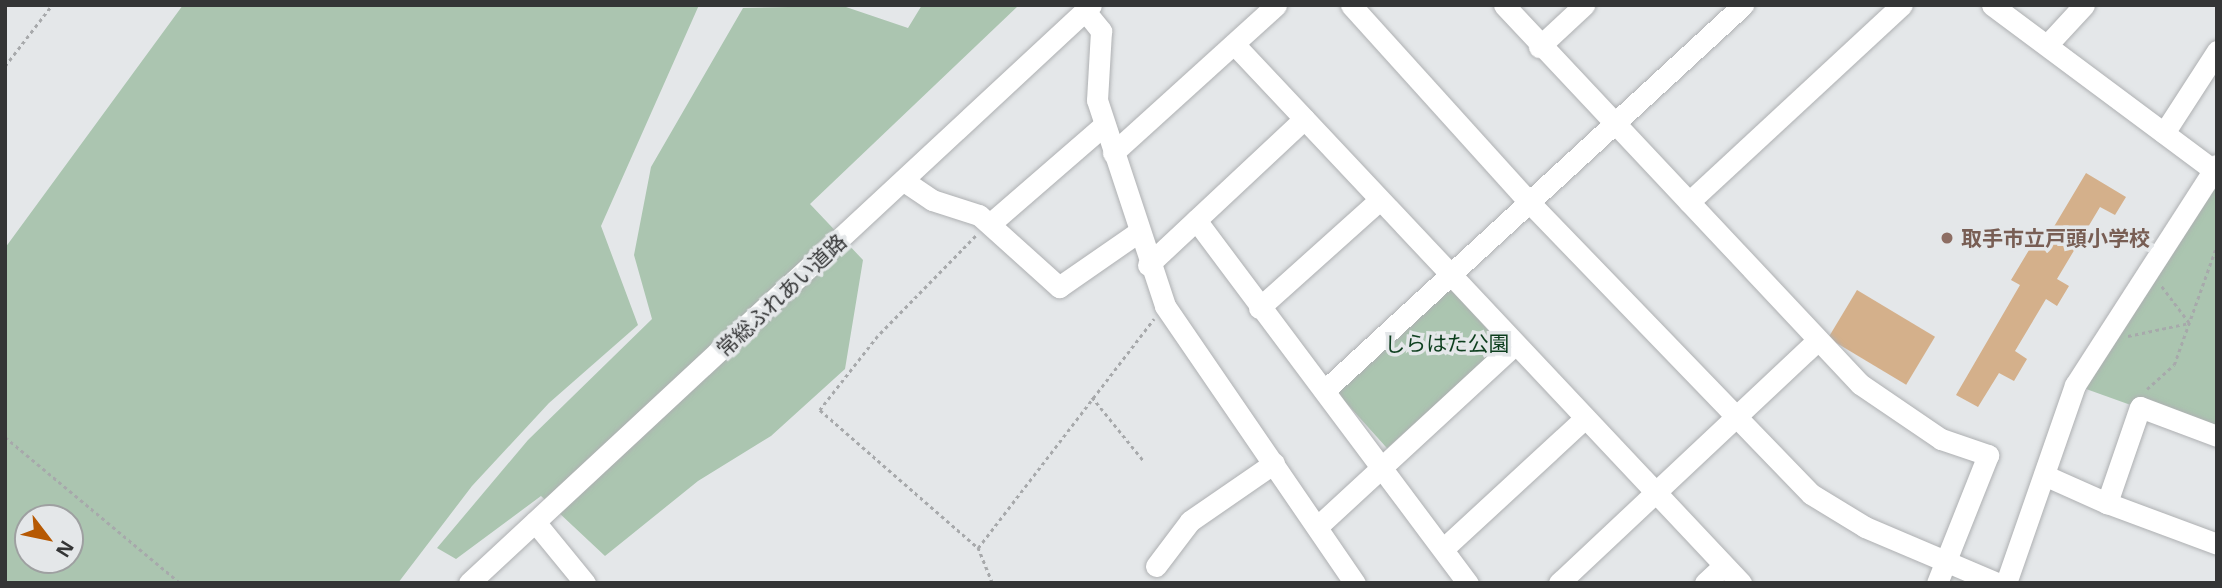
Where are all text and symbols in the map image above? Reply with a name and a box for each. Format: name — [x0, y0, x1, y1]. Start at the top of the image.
place label: 取手市立戸頭小学校 — [1961, 225, 2150, 251]
street label: 常総ふれあい道路 — [711, 228, 851, 362]
marker: 取手市立戸頭小学校 — [1939, 230, 1955, 246]
park label: しらはた公園 — [1384, 330, 1510, 356]
north arrow — [14, 504, 84, 574]
text: N — [50, 536, 80, 563]

